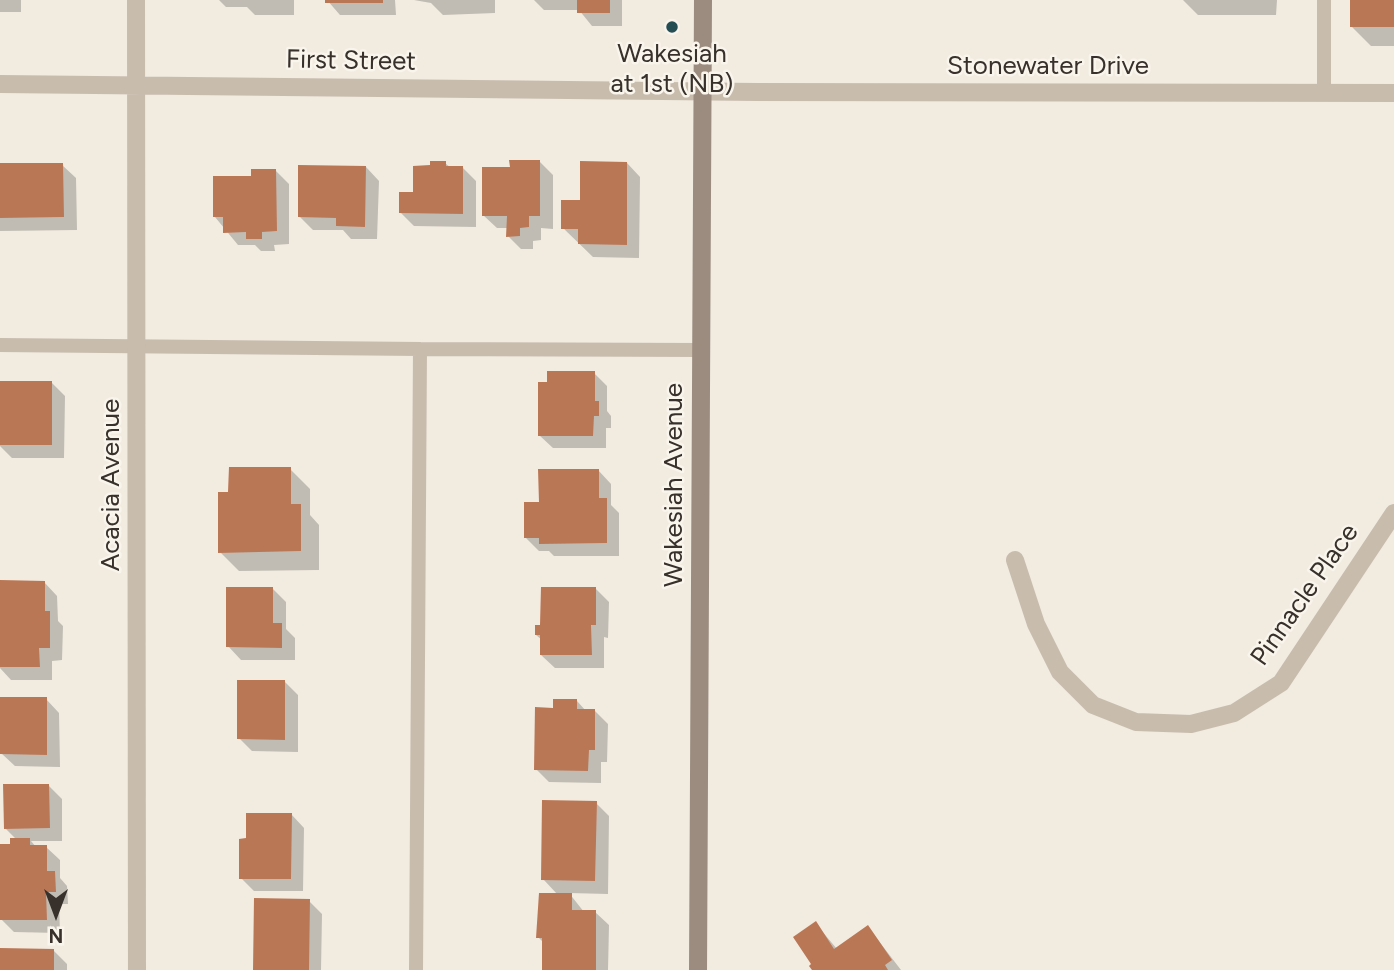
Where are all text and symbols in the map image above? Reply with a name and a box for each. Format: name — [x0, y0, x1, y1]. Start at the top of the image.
marker: Wakesiah at 1st (NB) — [664, 19, 680, 35]
place label: Wakesiah at 1st (NB) — [611, 38, 733, 100]
street label: First Street — [286, 44, 416, 78]
street label: Stonewater Drive — [947, 50, 1149, 82]
street label: Wakesiah Avenue — [658, 383, 690, 587]
street label: Acacia Avenue — [95, 399, 127, 571]
street label: Pinnacle Place — [1245, 518, 1365, 672]
north arrow — [21, 879, 91, 949]
text: N — [49, 924, 63, 947]

